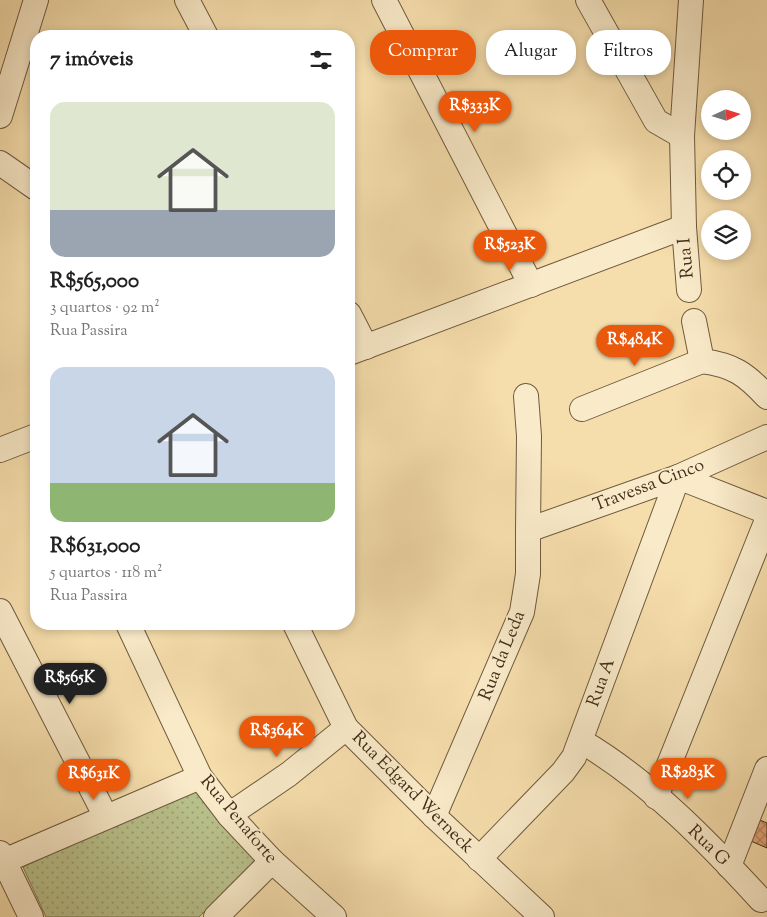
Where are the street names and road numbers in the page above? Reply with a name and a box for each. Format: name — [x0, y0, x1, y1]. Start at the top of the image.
street label: Rua I — [672, 236, 702, 279]
street label: Travessa Cinco — [590, 453, 709, 519]
street label: Rua da Leda — [473, 607, 533, 705]
street label: Rua A — [581, 655, 623, 711]
street label: Rua Edgard Werneck — [345, 726, 479, 860]
street label: Rua Penaforte — [193, 770, 283, 870]
street label: Rua G — [681, 819, 735, 873]

